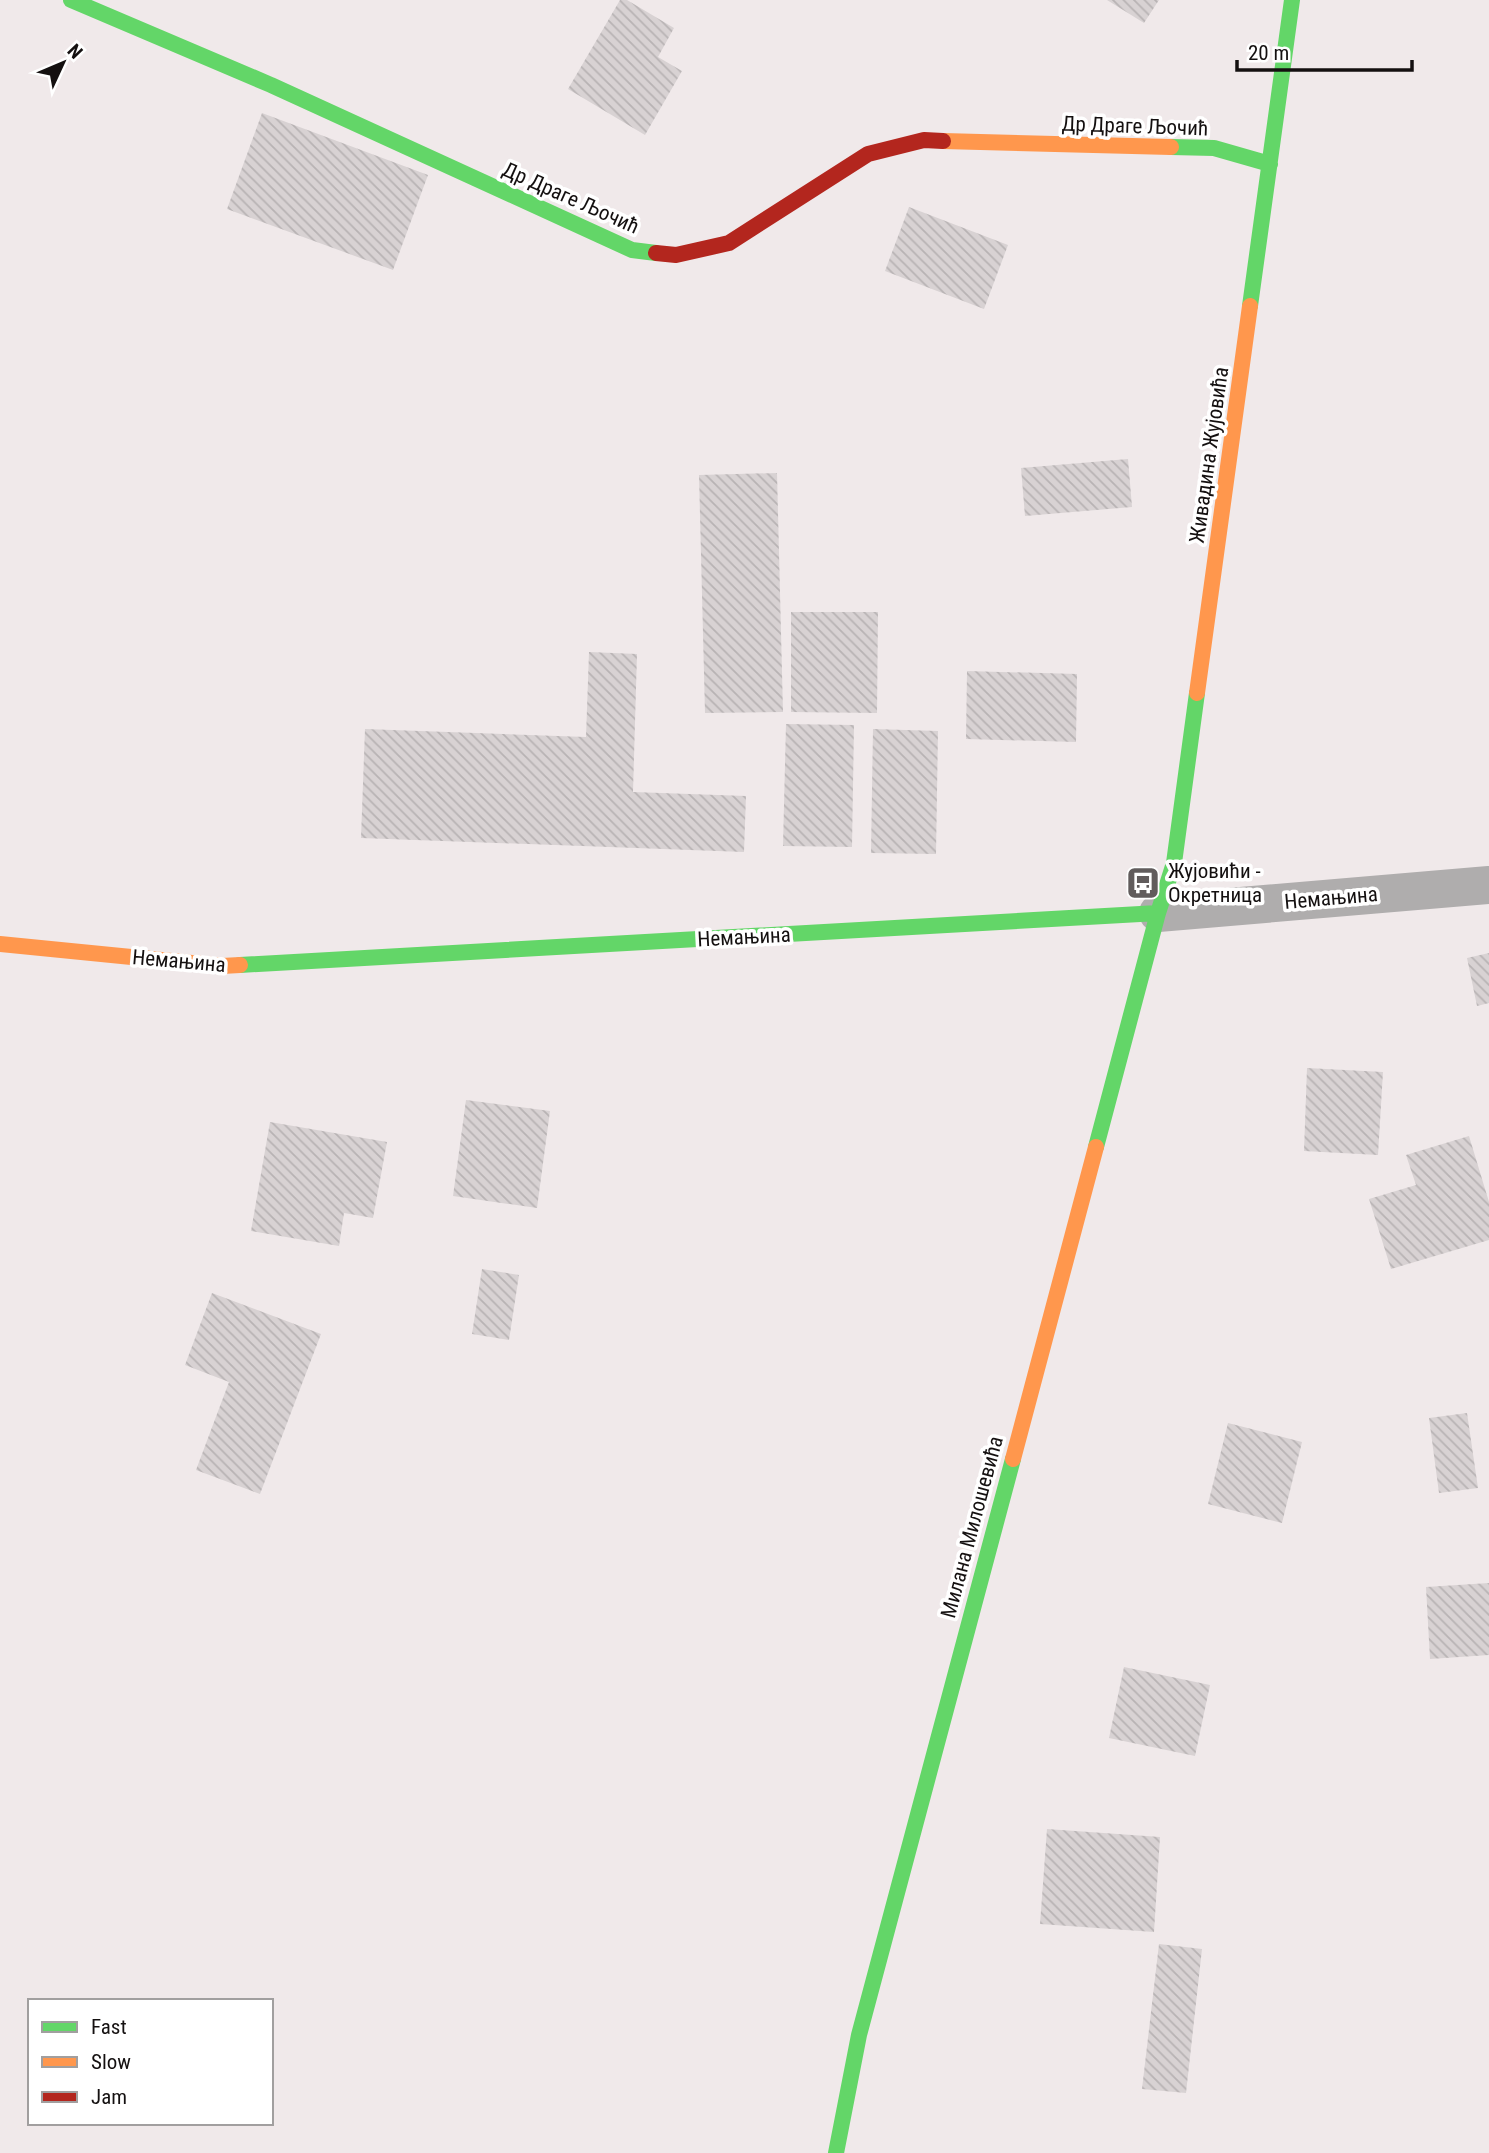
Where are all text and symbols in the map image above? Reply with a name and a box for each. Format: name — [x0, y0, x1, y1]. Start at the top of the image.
north arrow — [28, 28, 98, 98]
scale bar — [1237, 28, 1412, 72]
text: N — [63, 39, 87, 64]
text: 20 m — [1248, 41, 1289, 65]
street label: Др Драге Љочић — [1061, 111, 1209, 141]
street label: Др Драге Љочић — [499, 157, 643, 239]
street label: Живадина Жујовића — [1185, 365, 1233, 545]
place label: Жујовићи - Окретница — [1168, 859, 1262, 907]
bus stop icon: Жујовићи - Окретница — [1124, 864, 1162, 902]
street label: Немањина — [1283, 882, 1379, 914]
street label: Немањина — [697, 923, 791, 951]
street label: Немањина — [131, 945, 227, 977]
street label: Милана Милошевића — [936, 1434, 1008, 1620]
legend — [28, 1999, 273, 2125]
text: Fast — [91, 2015, 127, 2039]
text: Slow — [91, 2050, 131, 2074]
text: Jam — [91, 2085, 127, 2109]

